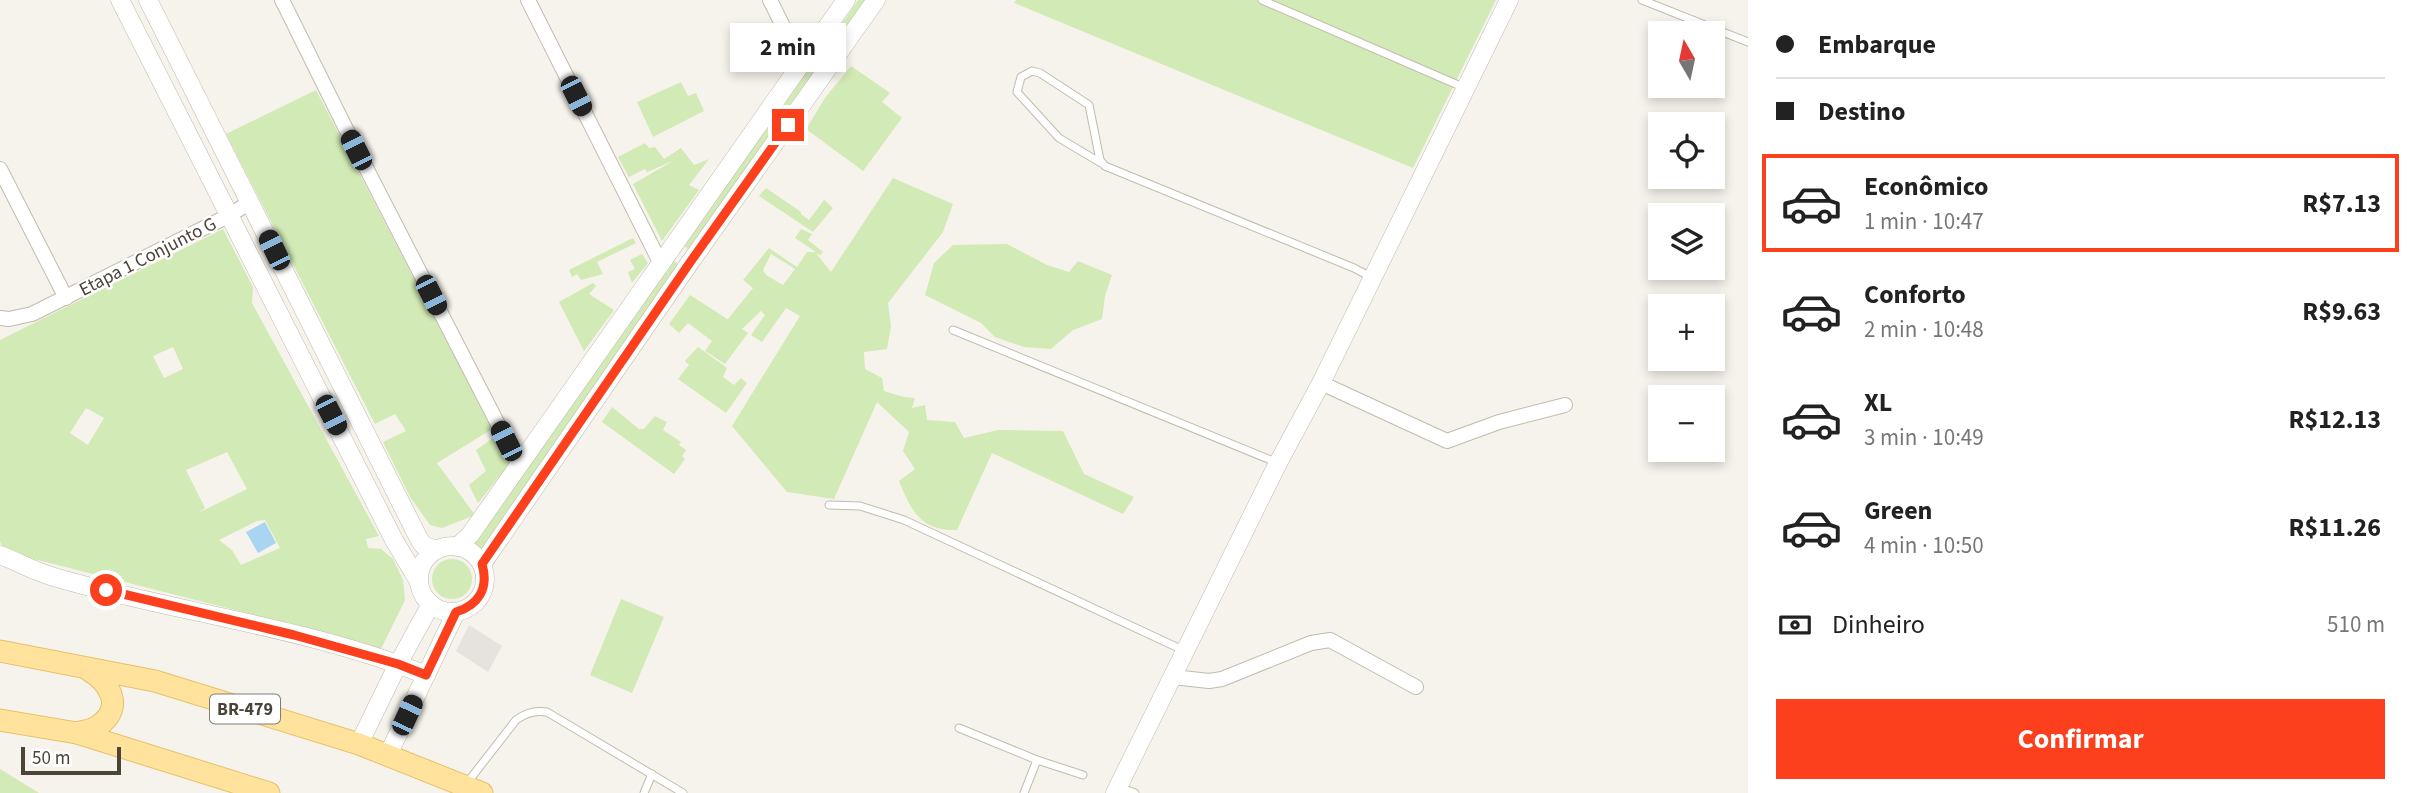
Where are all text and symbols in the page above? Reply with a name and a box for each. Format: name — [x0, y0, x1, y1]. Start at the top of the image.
north arrow — [1648, 21, 1726, 98]
map controls — [1648, 21, 1725, 462]
callout: 2 min — [730, 24, 846, 72]
text: Embarque — [1818, 26, 1936, 63]
text: 2 min — [760, 31, 816, 64]
car — [558, 73, 595, 119]
text: Destino — [1818, 93, 1905, 130]
route end — [772, 109, 804, 141]
button: locate — [1648, 112, 1725, 189]
car — [338, 127, 375, 173]
text: Econômico — [1864, 168, 1989, 205]
icon: car — [1780, 172, 1843, 235]
text: R$7.13 — [2302, 185, 2381, 222]
button: layers — [1648, 203, 1725, 280]
text: 1 min · 10:47 — [1864, 205, 1984, 238]
street label: Etapa 1 Conjunto G — [75, 211, 221, 303]
car — [256, 227, 293, 273]
car — [413, 272, 450, 318]
text: Conforto — [1864, 276, 1966, 313]
icon: car — [1780, 280, 1843, 343]
text: R$9.63 — [2302, 293, 2381, 330]
button: + — [1648, 294, 1725, 371]
text: 2 min · 10:48 — [1864, 313, 1984, 346]
text: XL — [1864, 384, 1892, 421]
button: − — [1648, 385, 1725, 462]
icon: car — [1780, 388, 1843, 451]
car — [313, 392, 350, 438]
text: R$12.13 — [2289, 401, 2381, 438]
car — [488, 418, 525, 464]
text: 3 min · 10:49 — [1864, 421, 1984, 454]
text: Green — [1864, 492, 1932, 529]
icon: car — [1780, 496, 1843, 559]
text: R$11.26 — [2289, 509, 2381, 546]
text: 4 min · 10:50 — [1864, 529, 1984, 562]
route start — [90, 574, 122, 606]
icon: cash — [1776, 606, 1814, 644]
text: Dinheiro — [1832, 606, 1925, 643]
text: 510 m — [2327, 608, 2385, 641]
car — [389, 692, 426, 738]
road number: BR-479 — [210, 694, 280, 724]
button: Confirmar — [1776, 699, 2385, 779]
scale bar — [21, 744, 121, 776]
text: 50 m — [32, 745, 70, 772]

